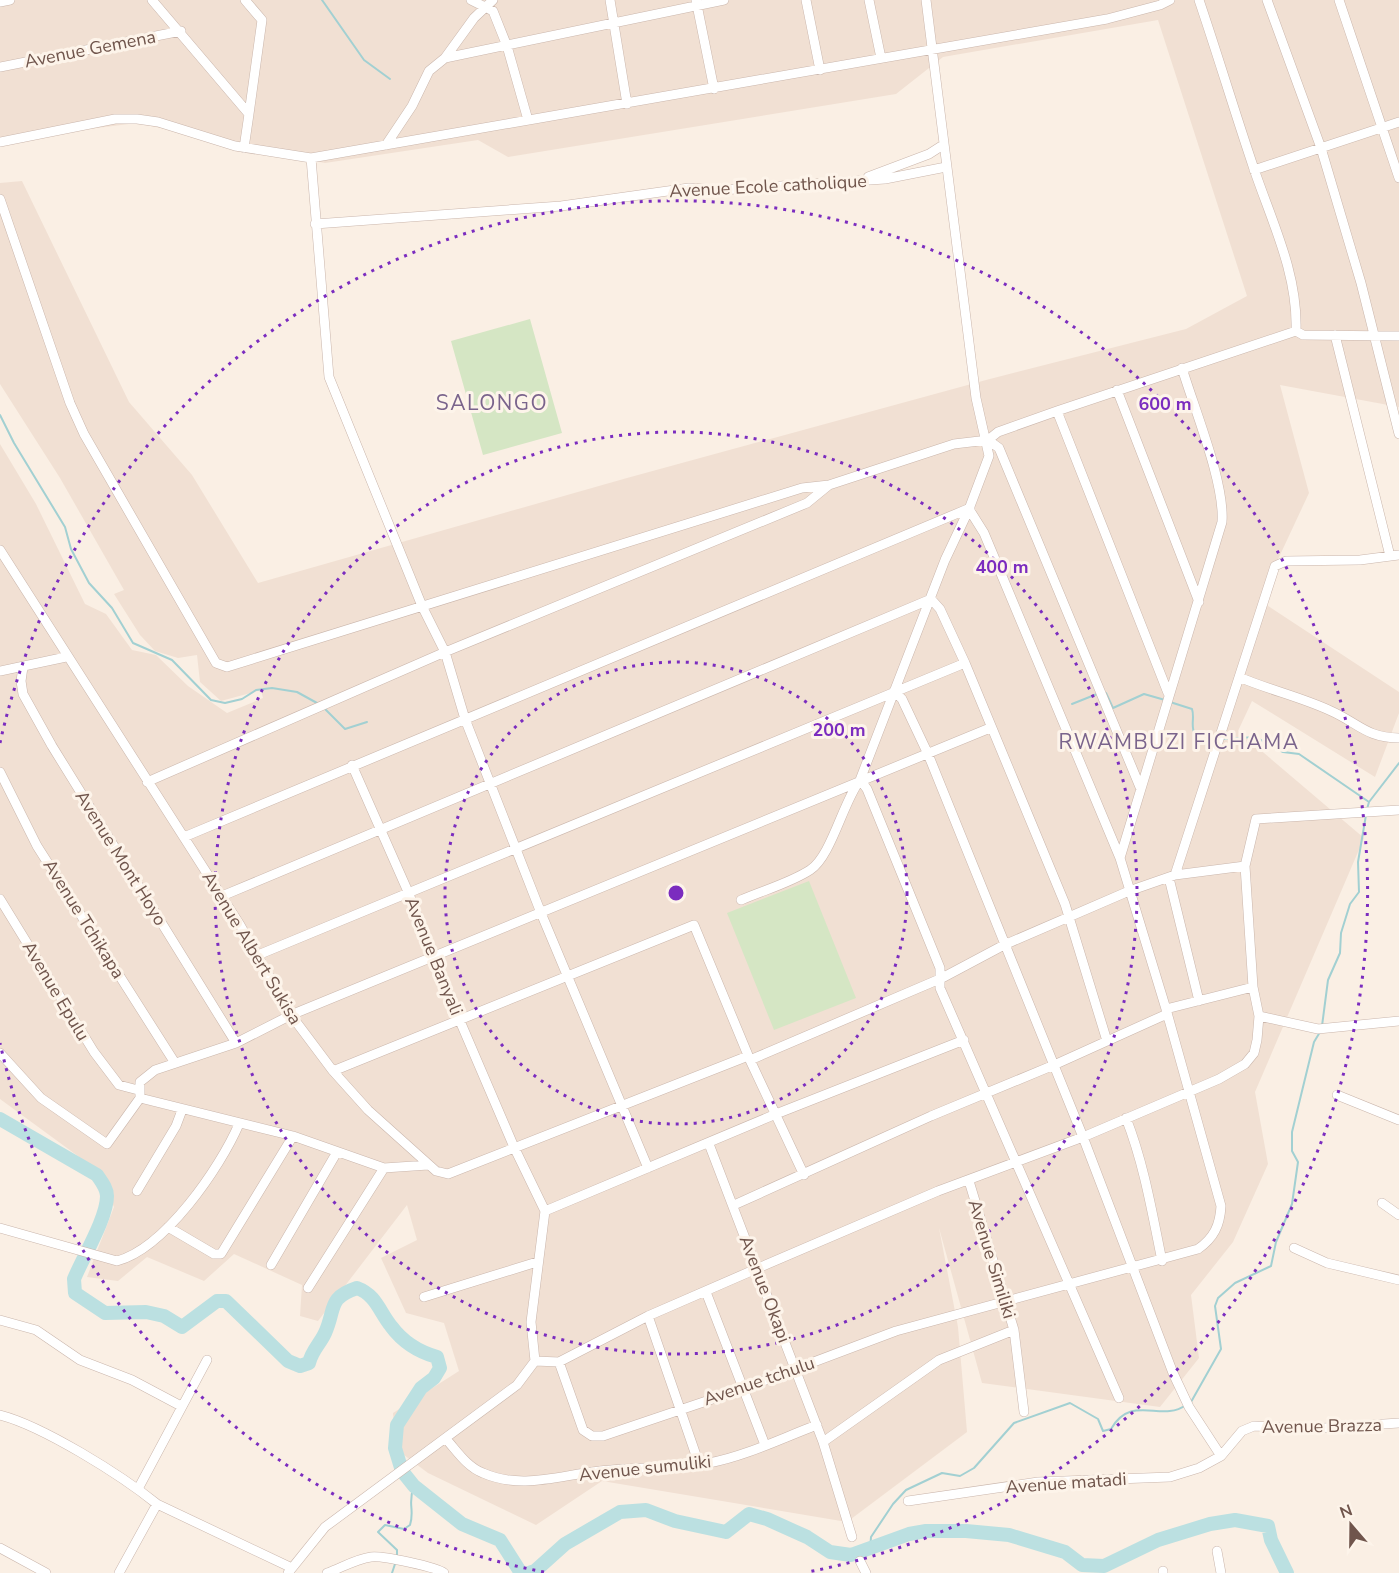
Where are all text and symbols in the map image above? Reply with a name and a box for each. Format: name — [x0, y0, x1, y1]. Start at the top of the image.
street label: Avenue Gemena — [22, 25, 158, 73]
street label: Avenue Ecole catholique — [669, 169, 867, 203]
district label: SALONGO — [436, 389, 548, 417]
text: 600 m — [1138, 392, 1192, 416]
text: 400 m — [975, 555, 1029, 579]
text: 200 m — [812, 718, 866, 742]
district label: RWAMBUZI FICHAMA — [1058, 728, 1300, 756]
street label: Avenue Mont Hoyo — [70, 786, 172, 930]
street label: Avenue Tchikapa — [38, 855, 130, 983]
street label: Avenue Albert Sukisa — [197, 867, 307, 1029]
centre of rings — [666, 883, 686, 903]
street label: Avenue Banyali — [399, 893, 469, 1019]
street label: Avenue Epulu — [17, 937, 95, 1045]
street label: Avenue Similiki — [962, 1196, 1022, 1322]
street label: Avenue Okapi — [734, 1232, 796, 1346]
street label: Avenue tchulu — [700, 1351, 818, 1411]
street label: Avenue Brazza — [1262, 1413, 1382, 1439]
street label: Avenue sumuliki — [578, 1449, 712, 1487]
street label: Avenue matadi — [1005, 1467, 1127, 1499]
north arrow — [1321, 1495, 1381, 1555]
text: N — [1337, 1499, 1356, 1524]

